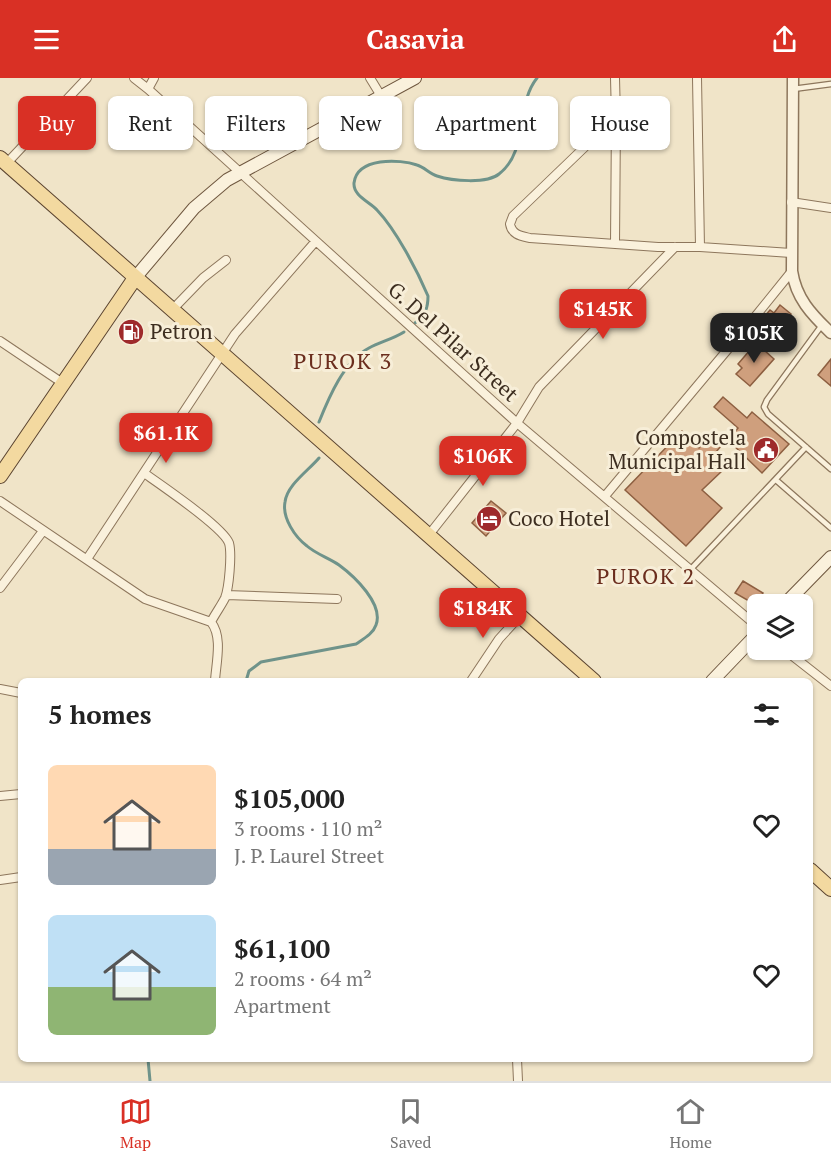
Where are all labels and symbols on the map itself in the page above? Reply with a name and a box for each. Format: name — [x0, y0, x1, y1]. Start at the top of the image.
street label: G. Del Pilar Street — [382, 275, 525, 407]
pin: $145K — [561, 289, 645, 340]
pin: $105K — [712, 313, 796, 364]
fuel station icon: Petron — [116, 317, 146, 347]
place label: Petron — [150, 317, 213, 345]
district label: PUROK 3 — [293, 346, 393, 375]
pin: $61.1K — [117, 413, 215, 464]
place label: Compostela Municipal Hall — [608, 423, 746, 475]
public building icon: Compostela Municipal Hall — [751, 435, 781, 465]
pin: $106K — [441, 436, 525, 487]
hotel icon: Coco Hotel — [474, 504, 504, 534]
place label: Coco Hotel — [508, 504, 610, 532]
district label: PUROK 2 — [596, 561, 696, 590]
pin: $184K — [441, 588, 525, 639]

